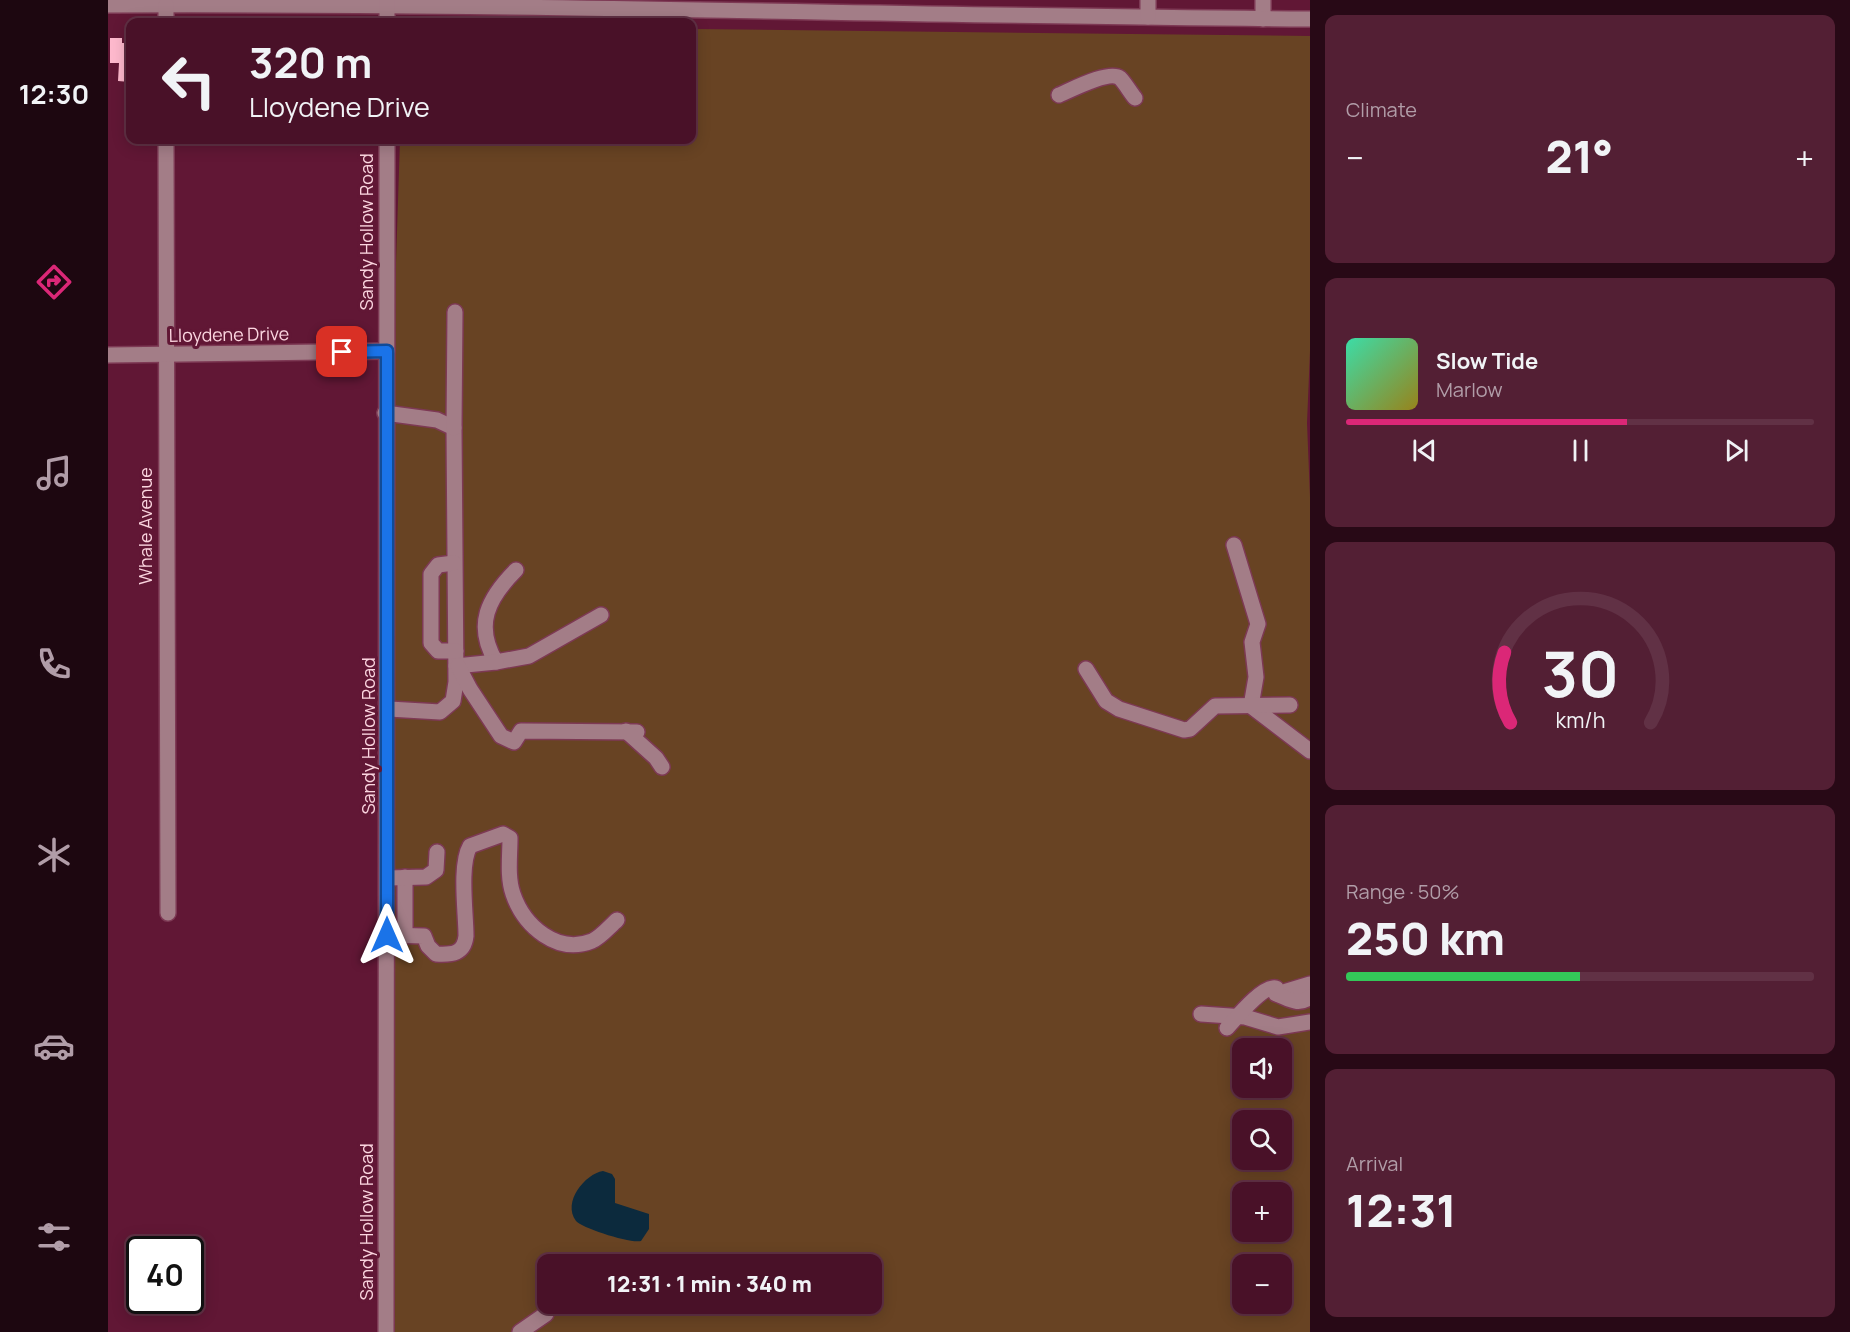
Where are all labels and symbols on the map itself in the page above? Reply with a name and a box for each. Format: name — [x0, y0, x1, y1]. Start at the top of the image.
street label: Sandy Hollow Road — [354, 153, 378, 311]
street label: Lloydene Drive — [168, 321, 289, 347]
pin — [316, 326, 367, 377]
street label: Whale Avenue — [133, 467, 157, 585]
street label: Sandy Hollow Road — [356, 657, 380, 815]
position arrow — [355, 903, 419, 967]
street label: Sandy Hollow Road — [354, 1143, 378, 1301]
speed limit sign: 40 — [126, 1236, 204, 1314]

